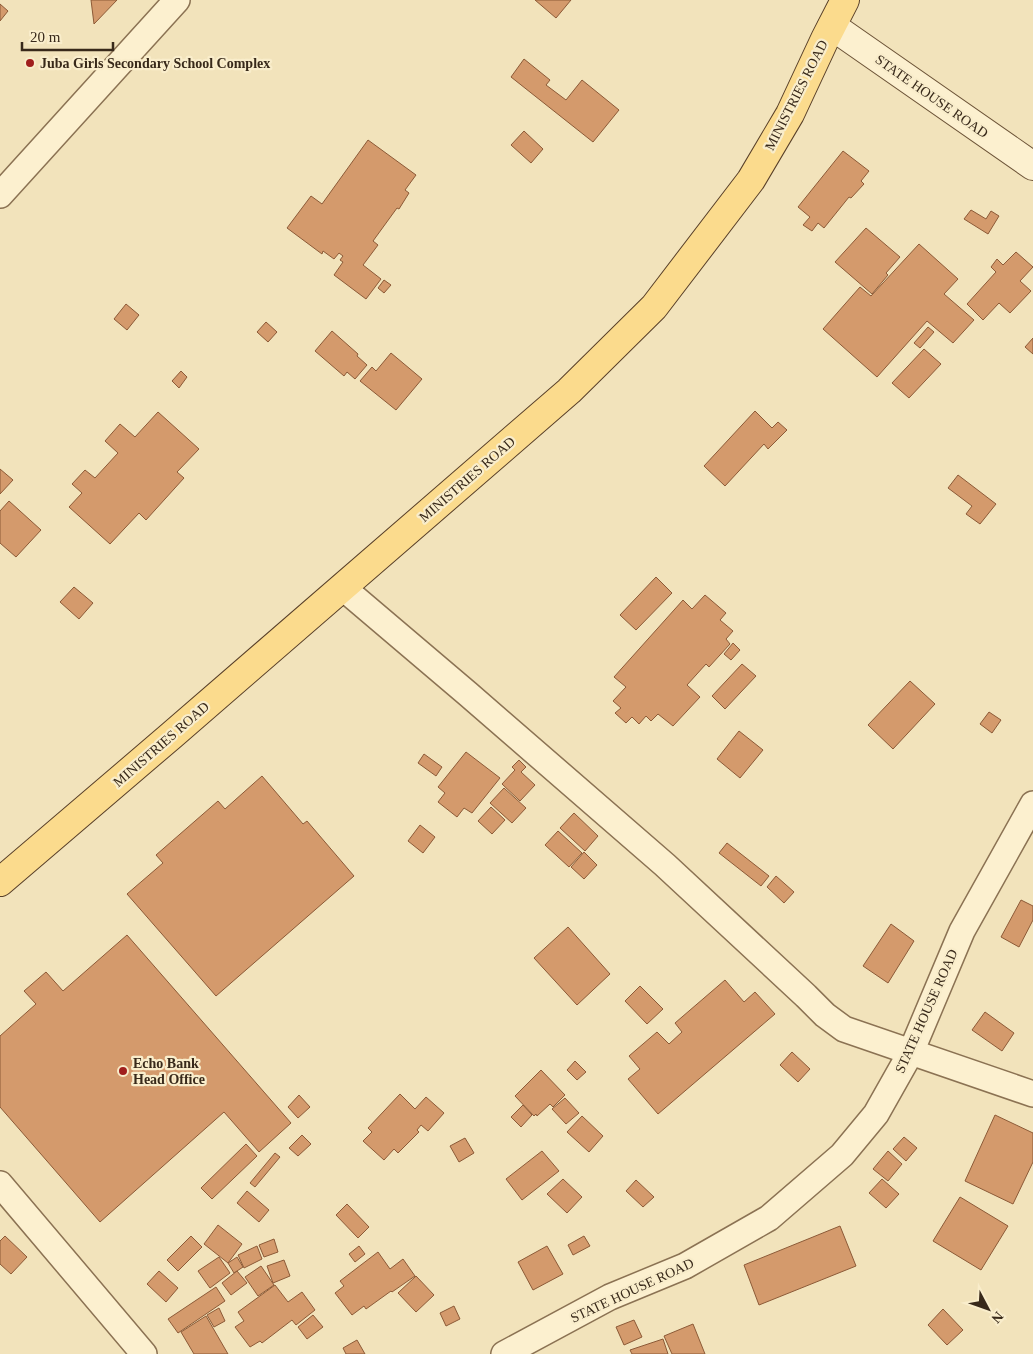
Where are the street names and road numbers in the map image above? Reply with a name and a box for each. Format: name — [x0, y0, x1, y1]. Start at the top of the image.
street label: MINISTRIES ROAD — [762, 38, 831, 153]
street label: STATE HOUSE ROAD — [872, 52, 991, 141]
street label: MINISTRIES ROAD — [416, 434, 518, 525]
street label: MINISTRIES ROAD — [110, 699, 212, 790]
street label: STATE HOUSE ROAD — [892, 947, 961, 1076]
street label: STATE HOUSE ROAD — [568, 1255, 696, 1326]

